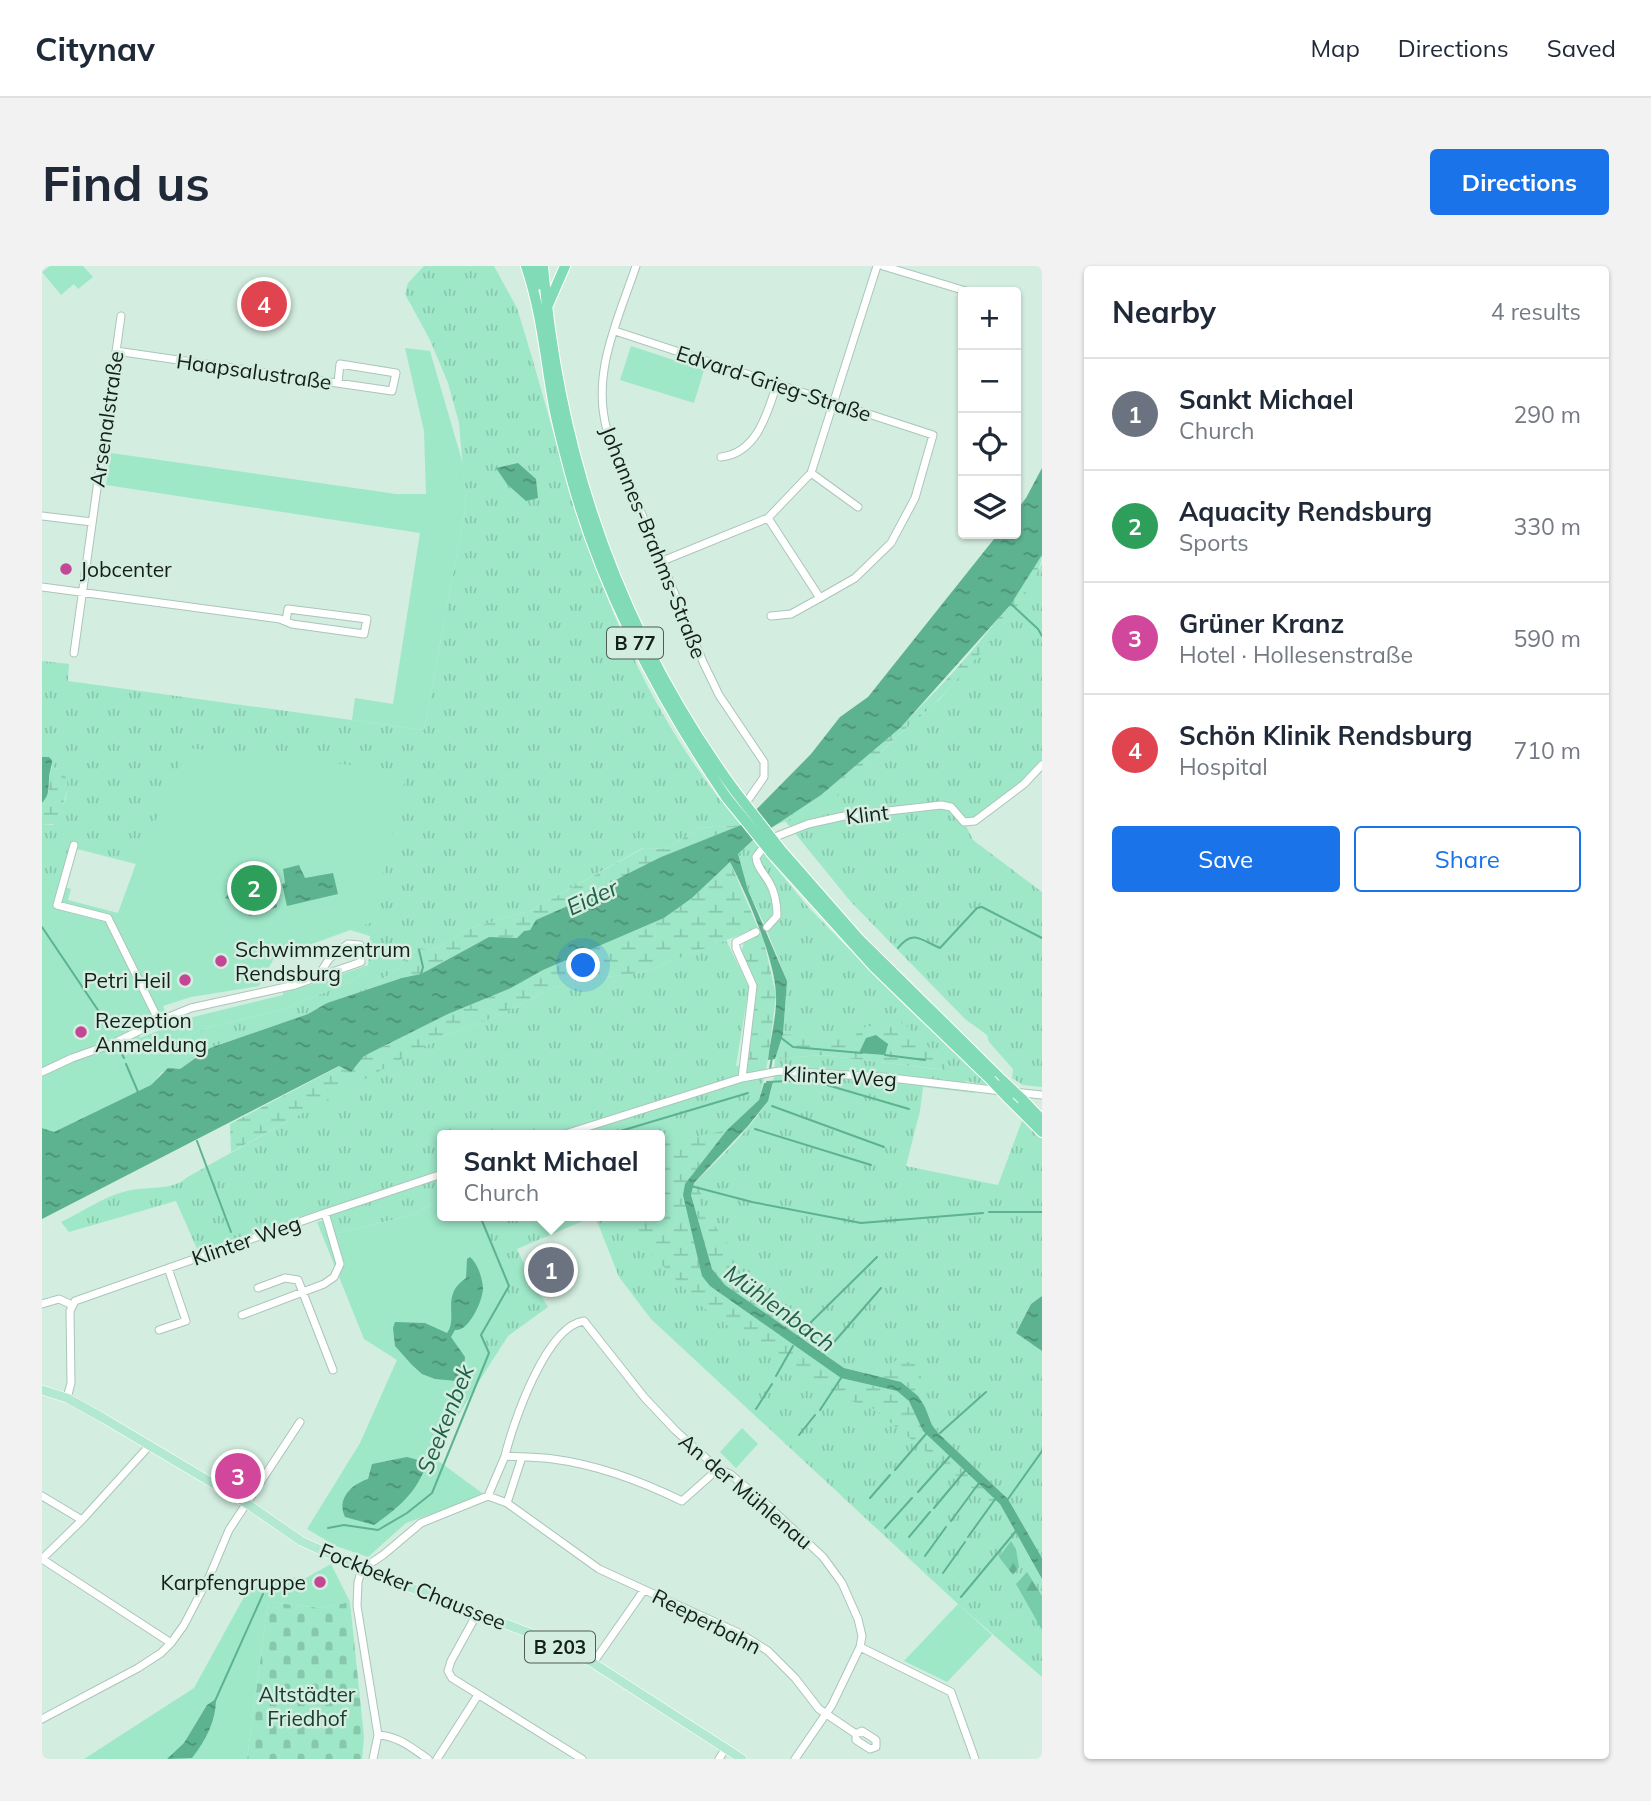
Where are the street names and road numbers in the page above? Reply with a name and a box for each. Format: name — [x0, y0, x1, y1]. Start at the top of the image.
street label: Edvard-Grieg-Straße — [673, 339, 875, 427]
street label: Haapsalustraße — [175, 347, 333, 395]
street label: Arsenalstraße — [84, 349, 128, 489]
street label: Johannes-Brahms-Straße — [595, 422, 713, 662]
road number: B 77 — [607, 628, 663, 658]
street label: Klint — [844, 798, 890, 830]
street label: Klinter Weg — [783, 1060, 897, 1092]
street label: Klinter Weg — [188, 1209, 304, 1271]
street label: An der Mühlenau — [674, 1428, 818, 1554]
street label: Fockbeker Chaussee — [316, 1537, 510, 1635]
street label: Reeperbahn — [648, 1582, 766, 1660]
road number: B 203 — [525, 1632, 595, 1662]

